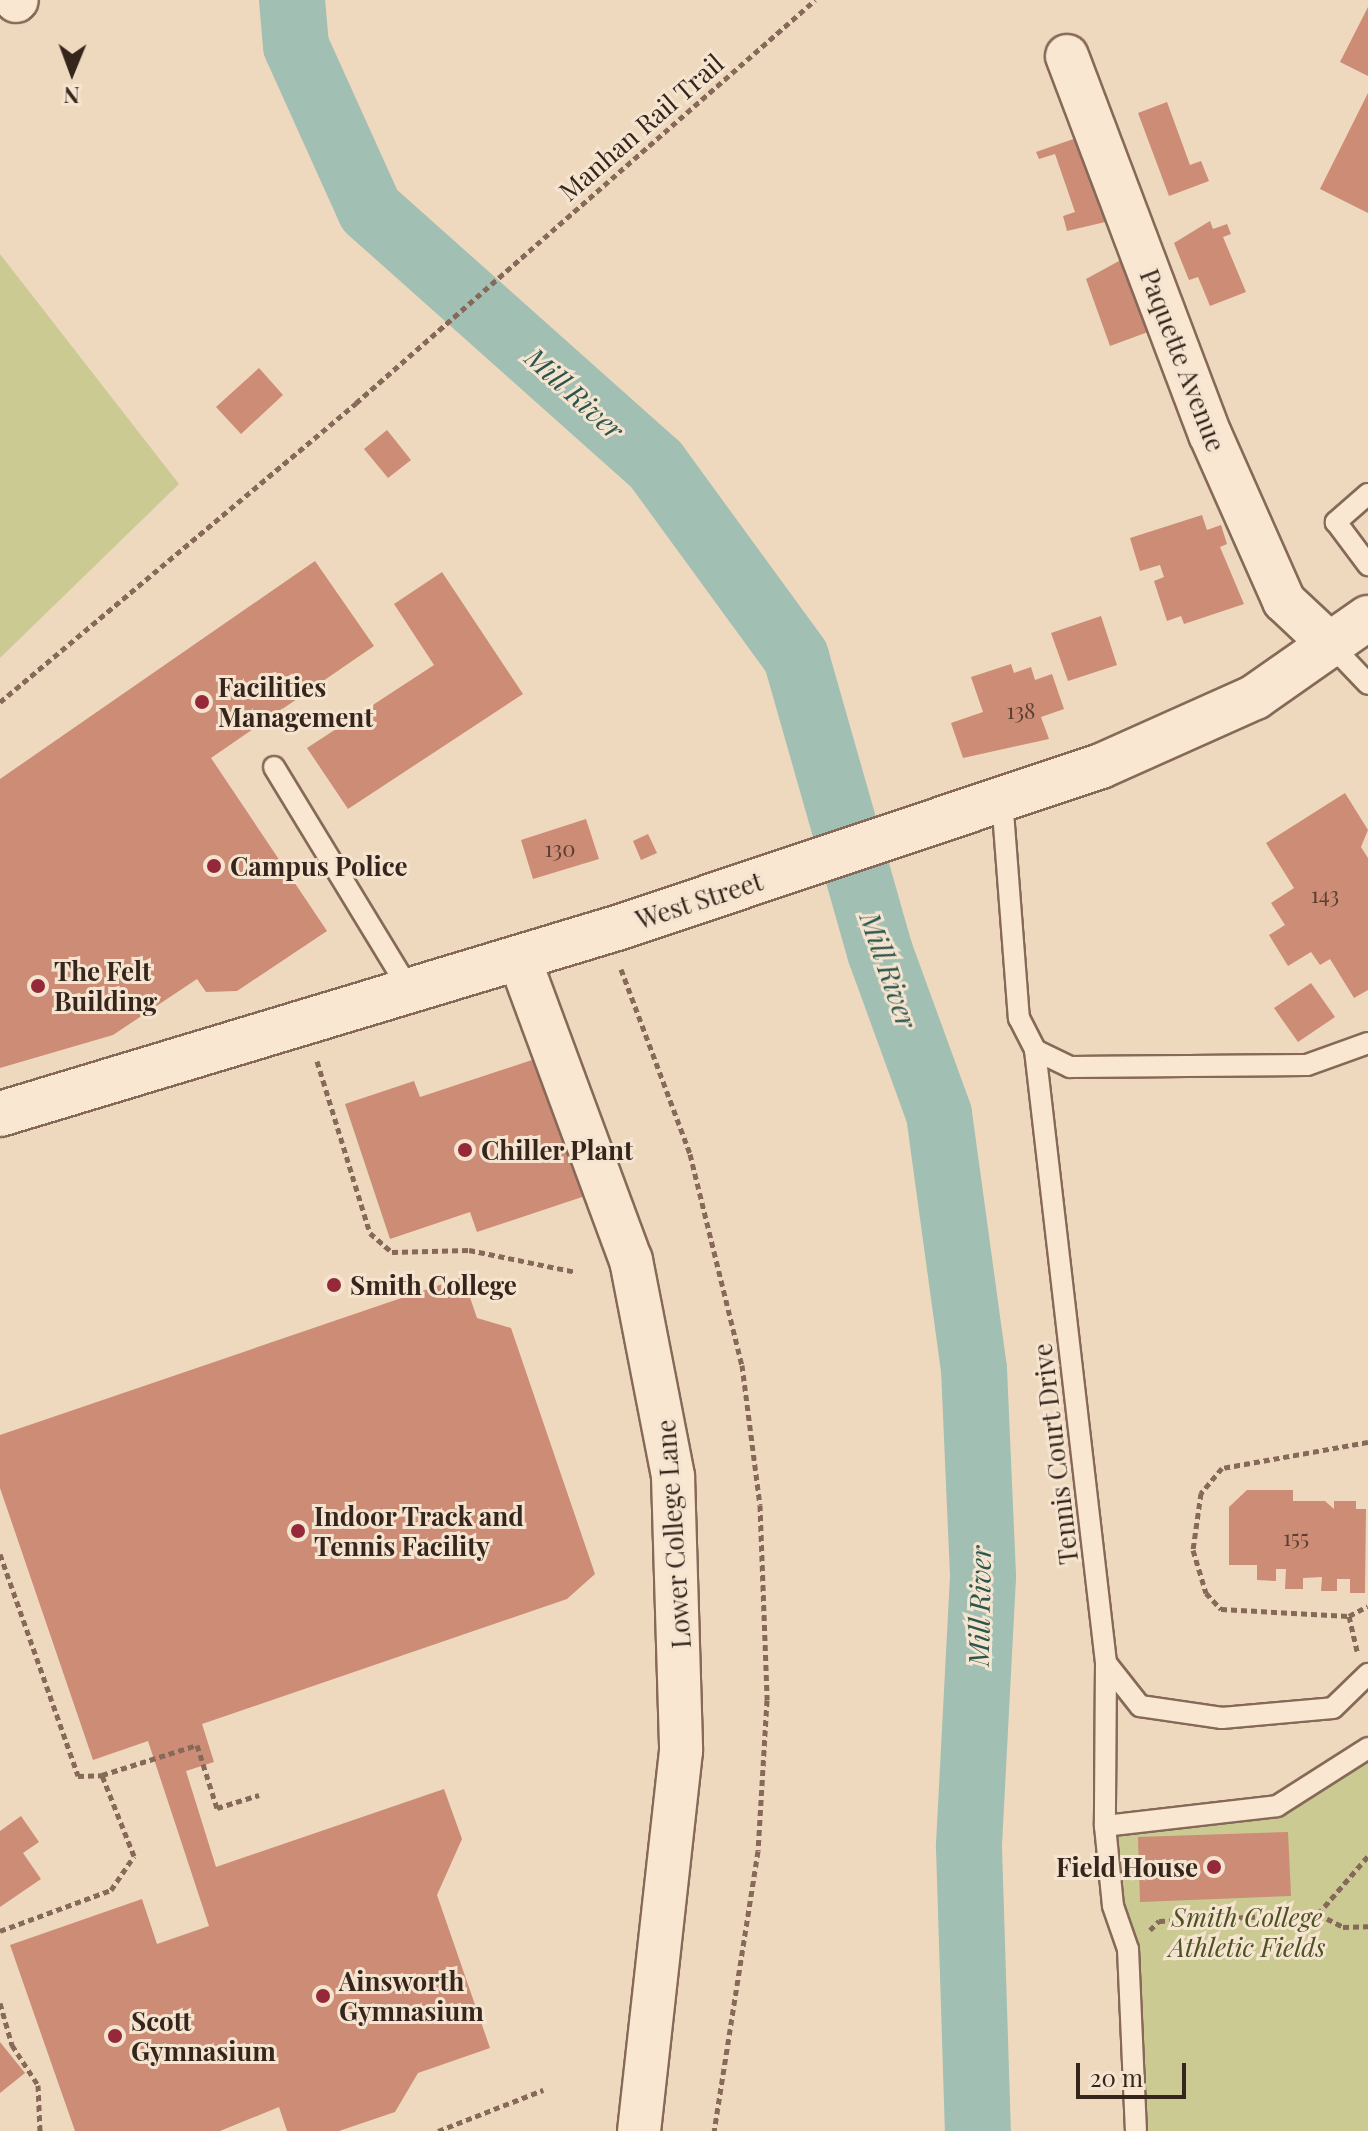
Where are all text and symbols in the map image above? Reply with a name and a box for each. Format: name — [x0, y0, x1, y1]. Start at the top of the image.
north arrow — [32, 32, 112, 112]
street label: Manhan Rail Trail — [552, 47, 730, 207]
text: N — [63, 81, 80, 111]
street label: Paquette Avenue — [1134, 264, 1232, 456]
water label: Mill River — [519, 340, 631, 446]
place label: Facilities Management — [218, 671, 373, 732]
marker: Facilities Management — [193, 693, 211, 711]
house number: 138 — [1006, 698, 1036, 724]
house number: 130 — [545, 836, 575, 862]
place label: Campus Police — [230, 850, 408, 882]
marker: Campus Police — [205, 857, 223, 875]
street label: West Street — [631, 865, 767, 935]
house number: 143 — [1311, 882, 1339, 908]
water label: Mill River — [853, 907, 925, 1033]
place label: The Felt Building — [54, 955, 157, 1016]
marker: The Felt Building — [29, 977, 47, 995]
place label: Chiller Plant — [481, 1134, 634, 1166]
marker: Chiller Plant — [456, 1141, 474, 1159]
place label: Smith College — [350, 1269, 517, 1301]
marker: Smith College — [325, 1276, 343, 1294]
street label: Tennis Court Drive — [1026, 1341, 1084, 1567]
street label: Lower College Lane — [649, 1418, 697, 1650]
place label: Indoor Track and Tennis Facility — [314, 1500, 525, 1562]
marker: Indoor Track and Tennis Facility — [289, 1522, 307, 1540]
house number: 155 — [1283, 1525, 1309, 1551]
water label: Mill River — [961, 1545, 997, 1667]
place label: Field House — [1056, 1851, 1198, 1883]
marker: Field House — [1205, 1858, 1223, 1876]
park label: Smith College Athletic Fields — [1169, 1901, 1325, 1962]
place label: Ainsworth Gymnasium — [339, 1965, 484, 2026]
marker: Ainsworth Gymnasium — [314, 1987, 332, 2005]
place label: Scott Gymnasium — [131, 2005, 276, 2066]
marker: Scott Gymnasium — [106, 2027, 124, 2045]
scale bar — [1080, 2047, 1190, 2097]
text: 20 m — [1090, 2061, 1143, 2093]

